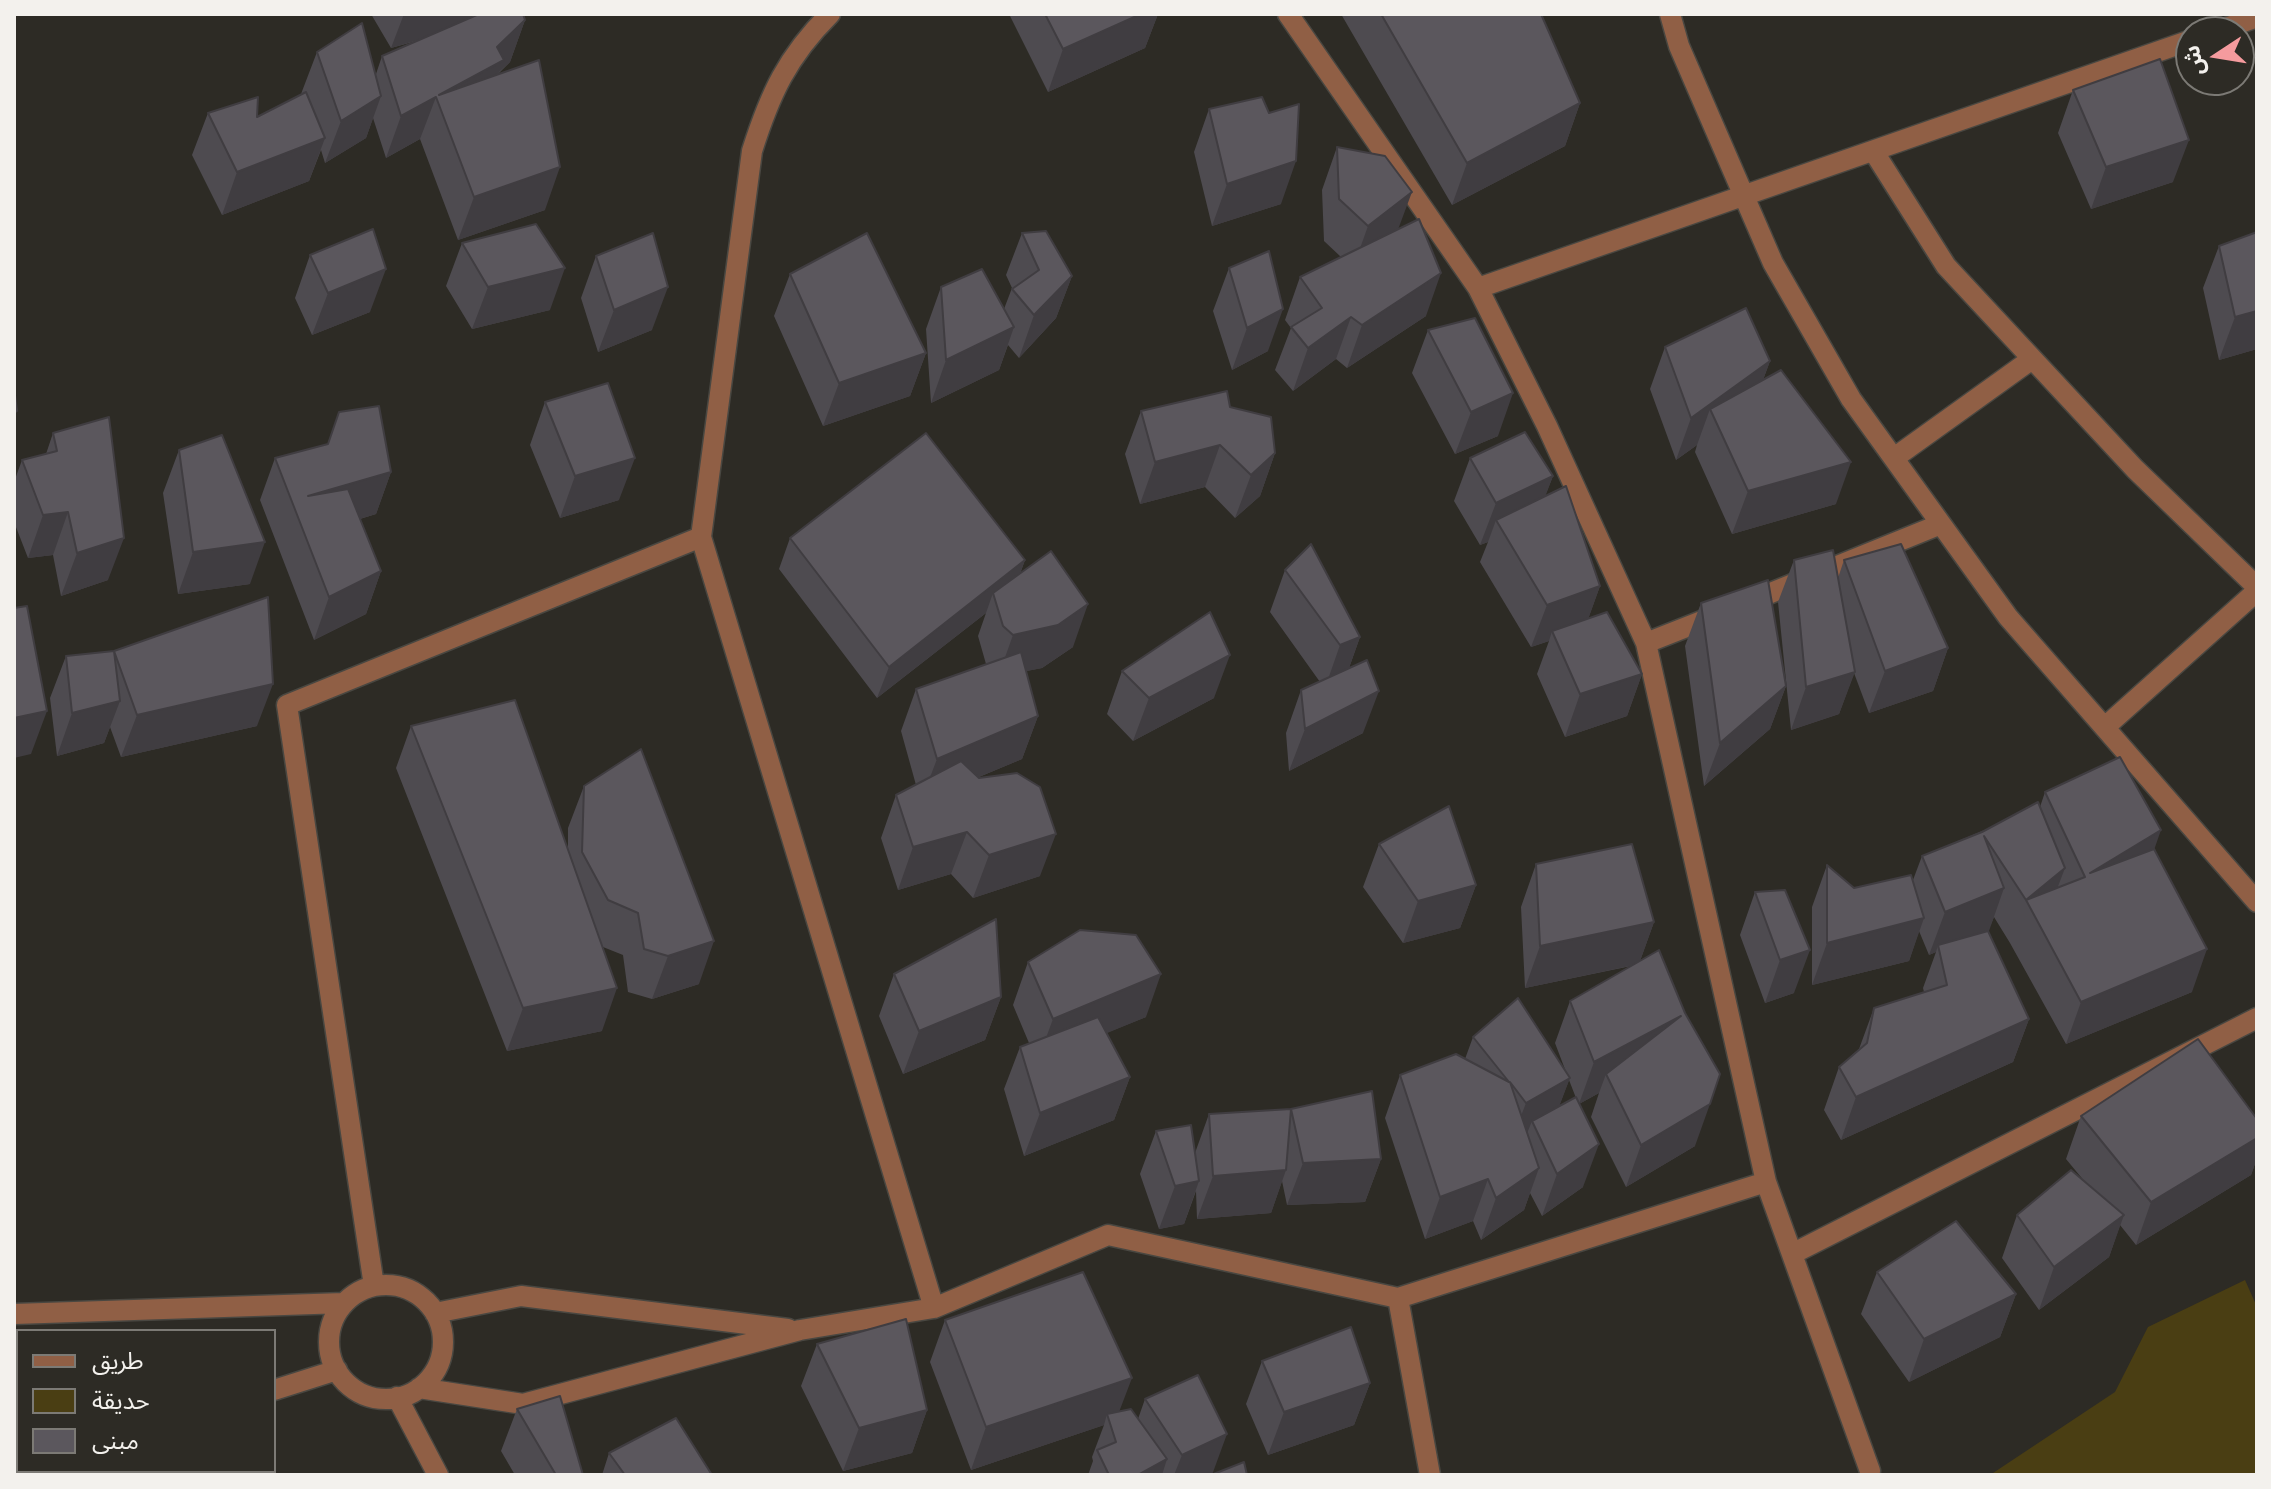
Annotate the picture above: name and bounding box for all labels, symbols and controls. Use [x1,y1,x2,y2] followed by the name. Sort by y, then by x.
[2175,16,2255,96] north arrow
[2178,43,2209,78] text: ش
[16,1329,276,1473] legend
[92,1347,144,1374] text: طريق
[92,1387,150,1414] text: حديقة
[92,1427,139,1454] text: مبنى

